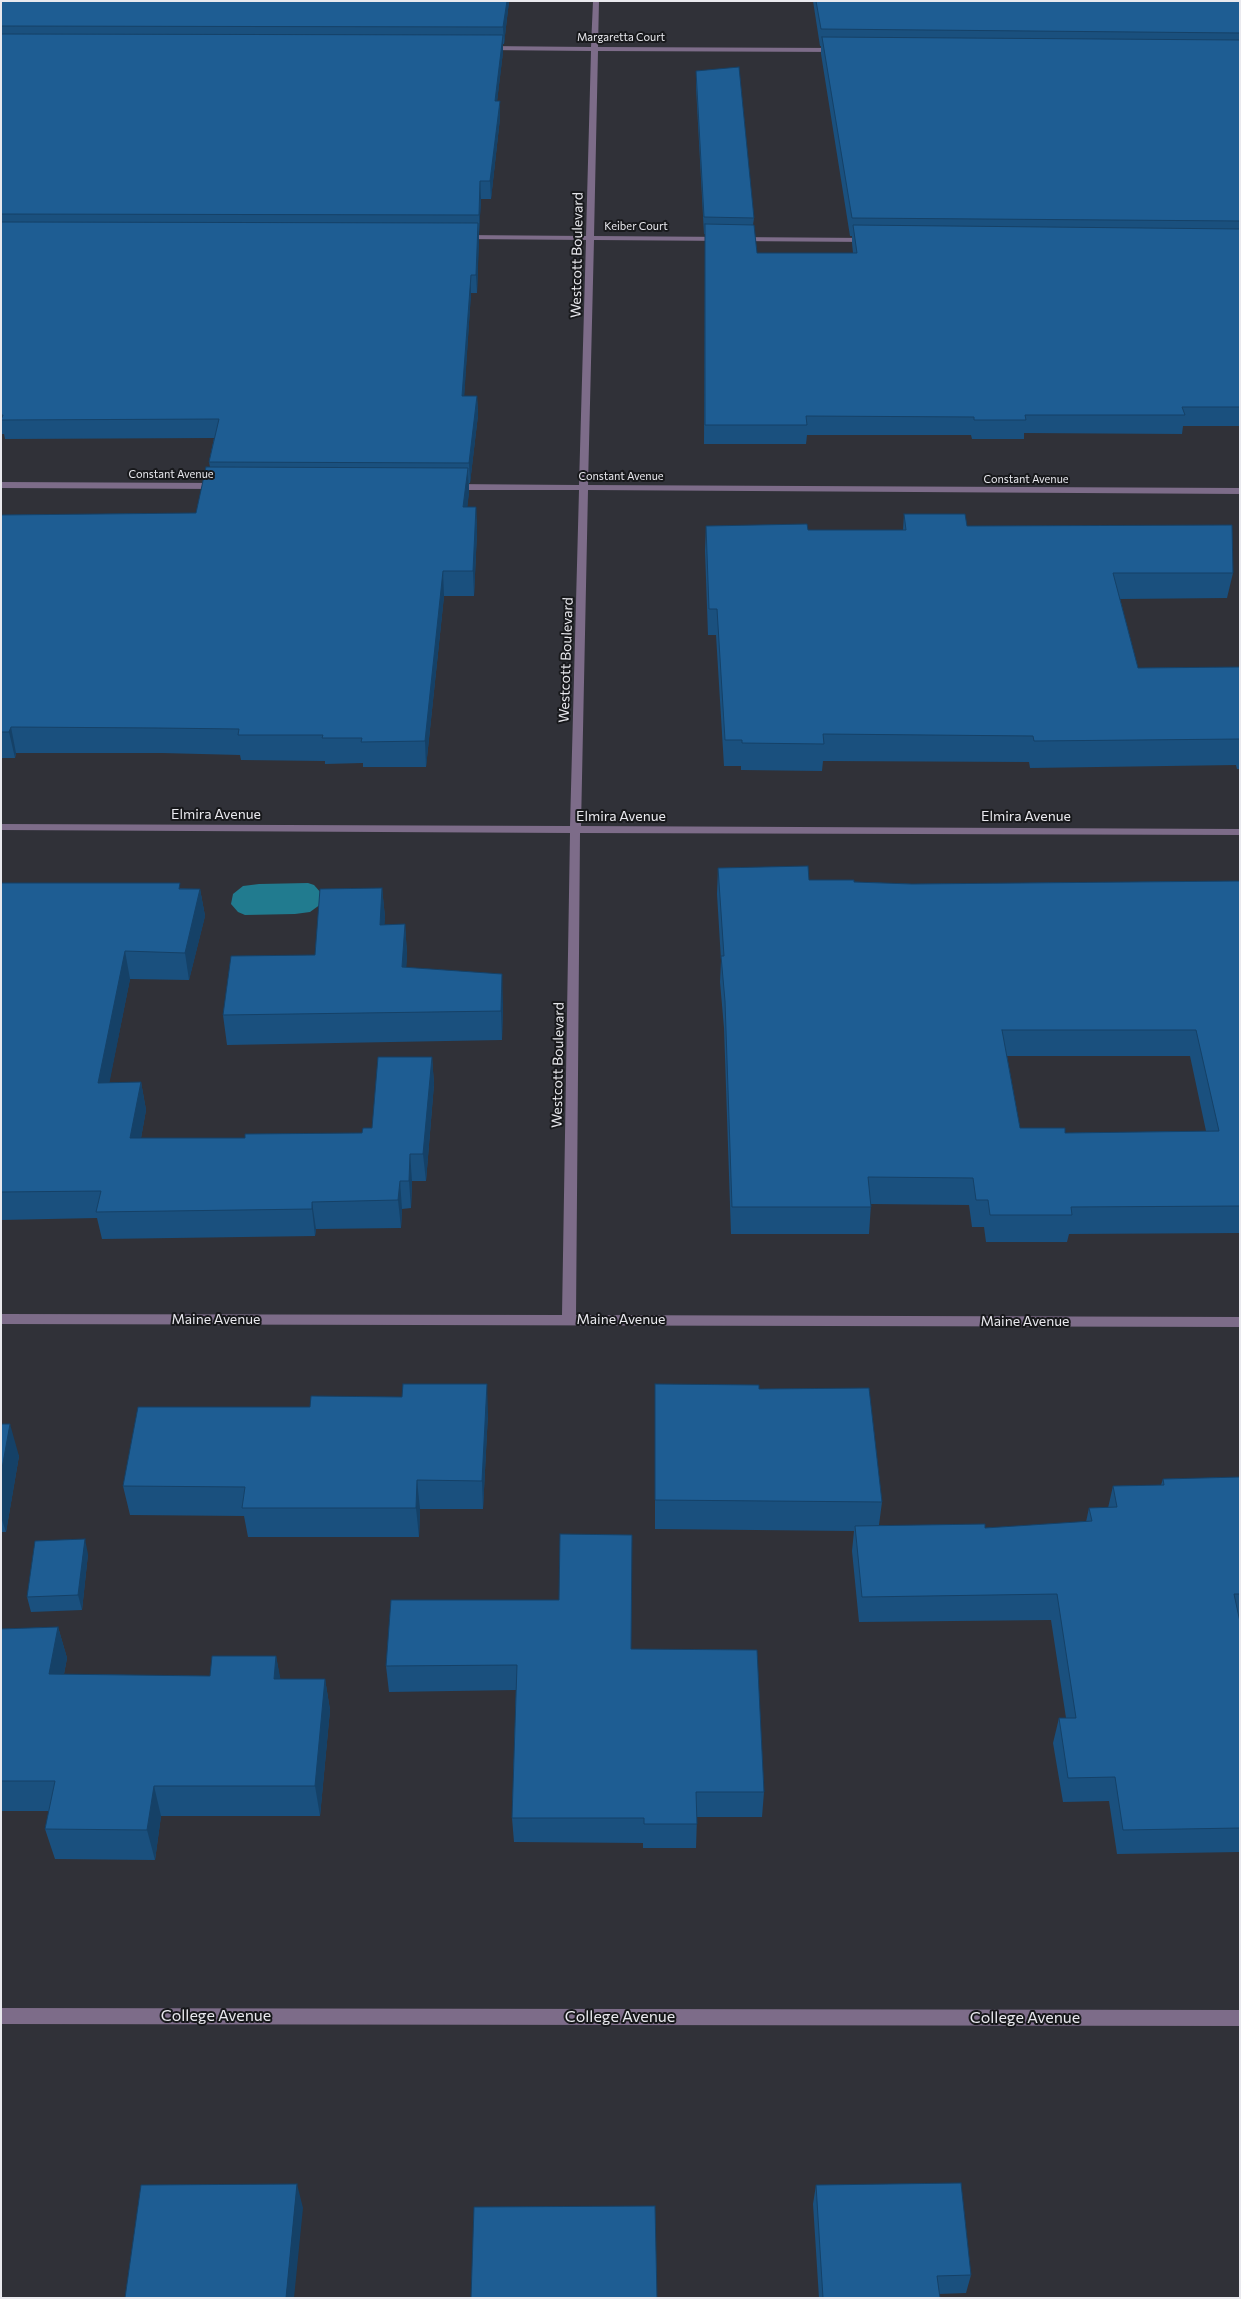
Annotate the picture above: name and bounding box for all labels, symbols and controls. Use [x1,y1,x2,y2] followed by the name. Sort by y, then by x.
[577,30,665,44] street label: Margaretta Court
[568,192,586,318] street label: Westcott Boulevard
[604,219,668,233] street label: Keiber Court
[128,467,214,481] street label: Constant Avenue
[578,469,664,483] street label: Constant Avenue
[983,472,1069,486] street label: Constant Avenue
[555,597,577,723] street label: Westcott Boulevard
[171,806,261,822] street label: Elmira Avenue
[576,808,666,824] street label: Elmira Avenue
[981,808,1071,824] street label: Elmira Avenue
[549,1002,567,1128] street label: Westcott Boulevard
[172,1311,260,1327] street label: Maine Avenue
[577,1311,665,1327] street label: Maine Avenue
[981,1313,1069,1329] street label: Maine Avenue
[161,2006,271,2026] street label: College Avenue
[565,2007,675,2027] street label: College Avenue
[970,2008,1080,2028] street label: College Avenue

